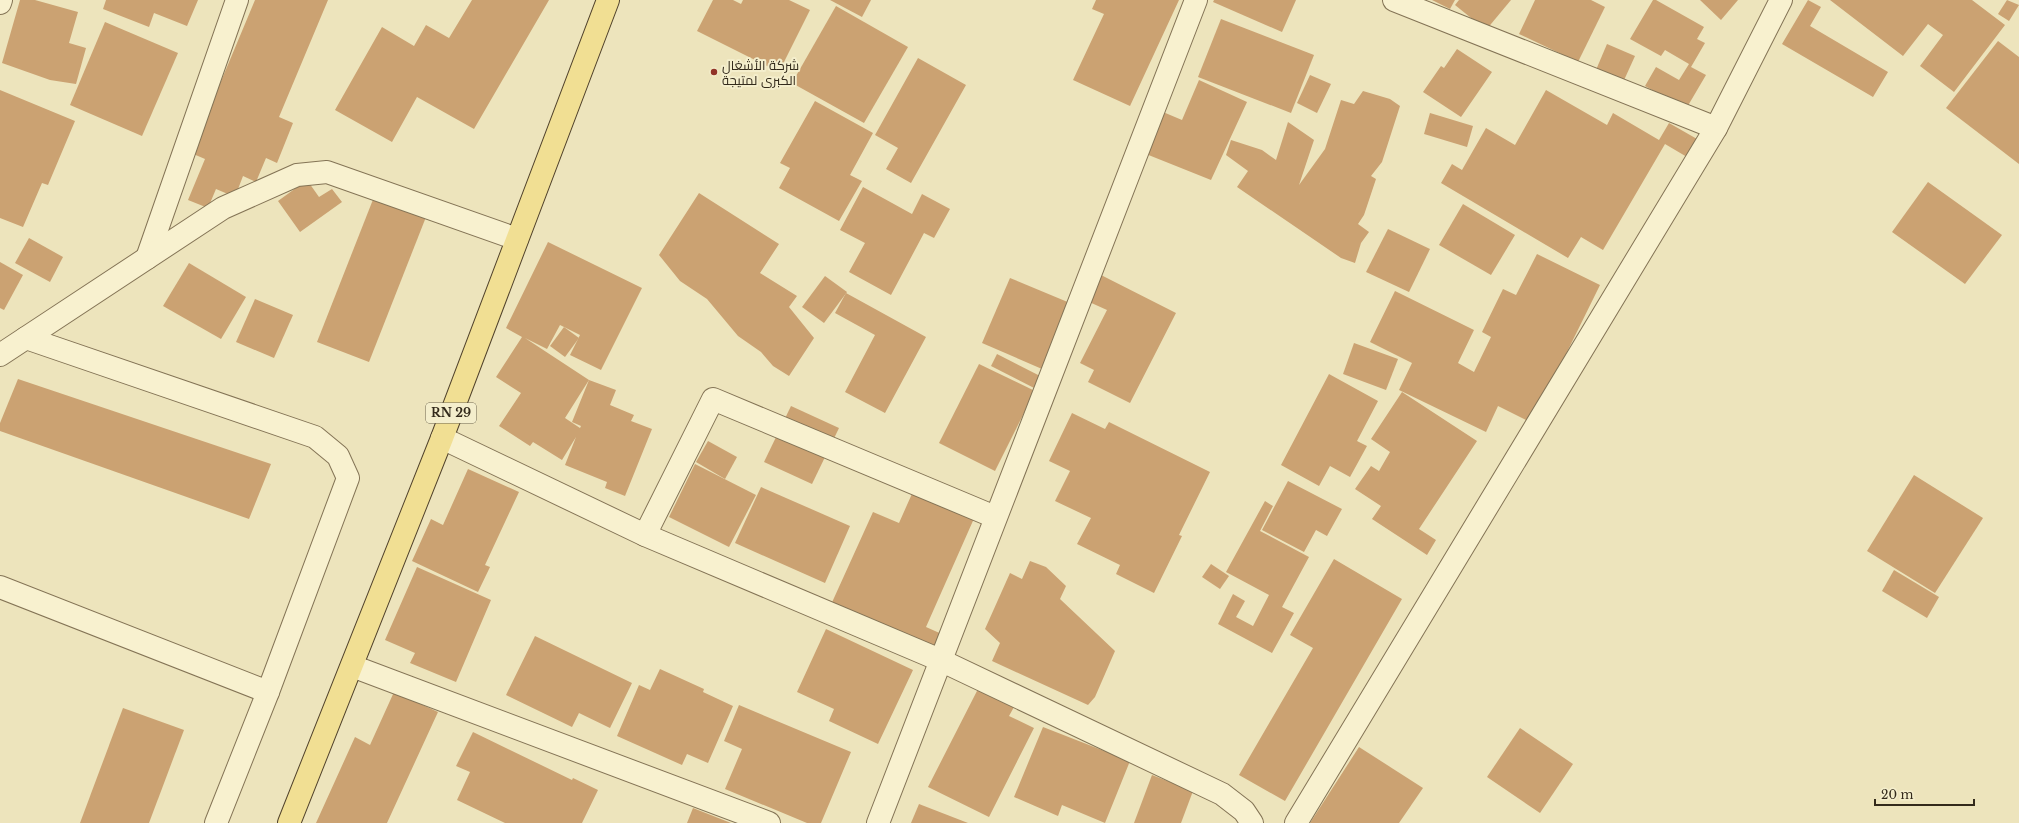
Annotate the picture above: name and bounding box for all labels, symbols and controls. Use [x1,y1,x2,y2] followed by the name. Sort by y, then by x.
[722,57,799,89] place label: شركة الأشغال الكبرى لمتيجة
[709,67,719,77] marker: شركة الأشغال الكبرى لمتيجة
[426,403,476,423] road number: RN 29
[1875,781,1974,807] scale bar
[1881,787,1913,802] text: 20 m

